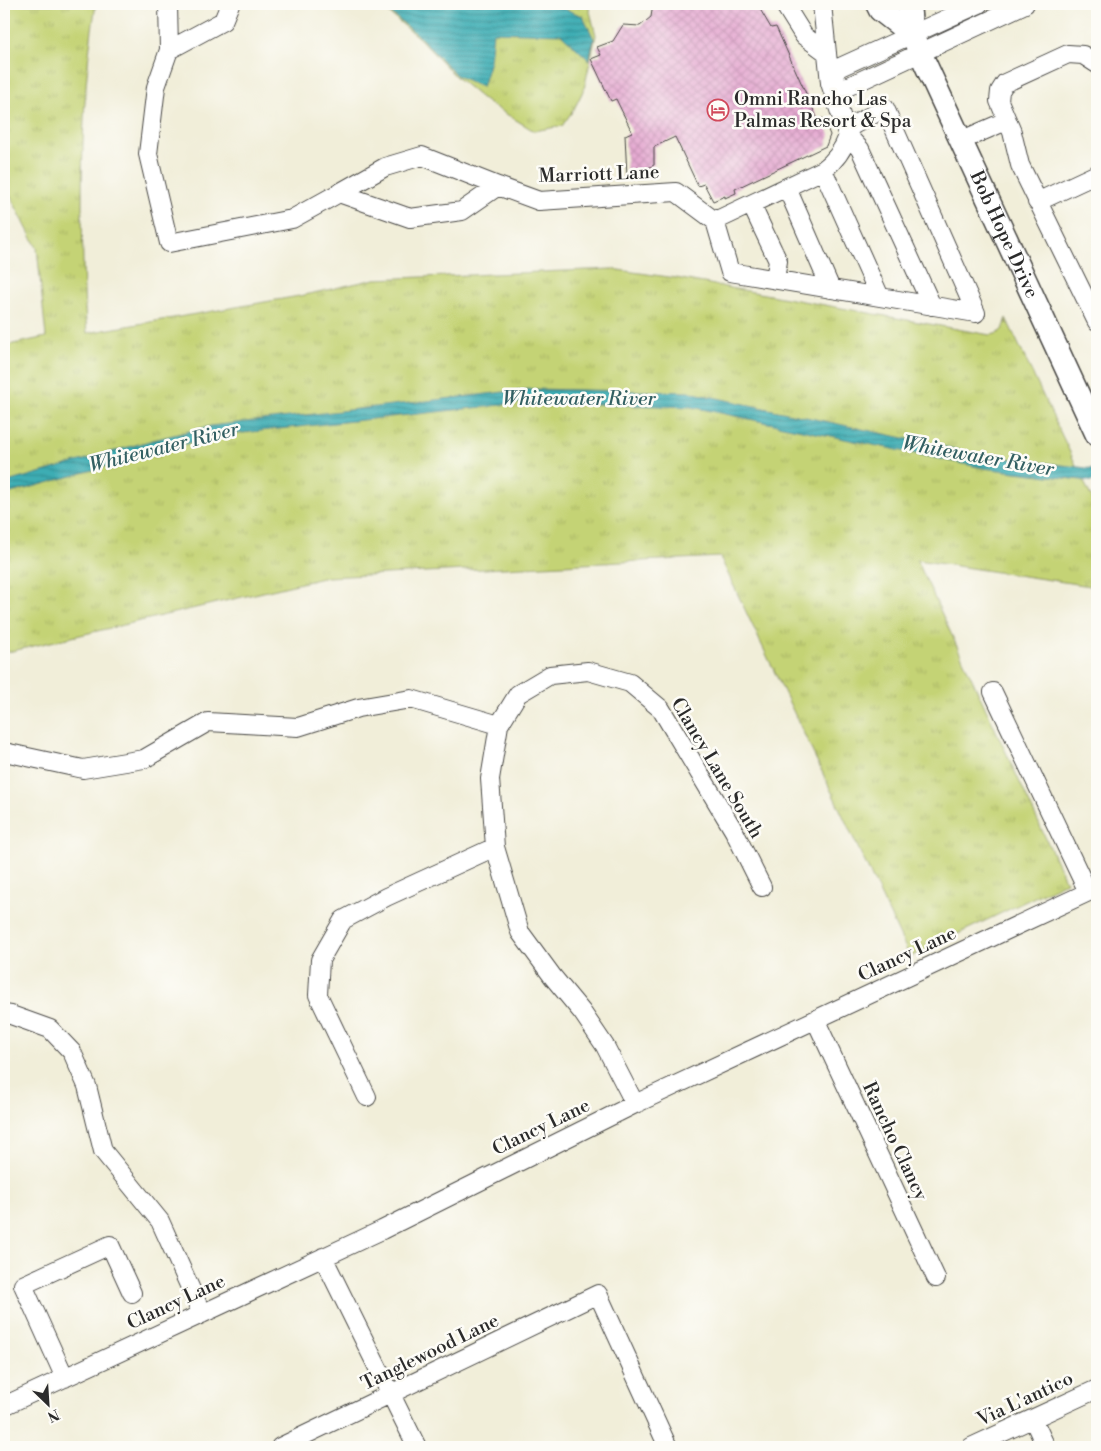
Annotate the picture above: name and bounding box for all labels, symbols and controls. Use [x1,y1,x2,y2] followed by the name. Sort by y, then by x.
[734,87,912,133] place label: Omni Rancho Las Palmas Resort & Spa
[706,98,730,122] hotel icon: Omni Rancho Las Palmas Resort & Spa
[538,160,660,188] street label: Marriott Lane
[964,166,1044,302] street label: Bob Hope Drive
[502,387,656,412] water label: Whitewater River
[87,417,242,479] water label: Whitewater River
[900,431,1056,483] water label: Whitewater River
[665,693,769,843] street label: Clancy Lane South
[854,921,960,987] street label: Clancy Lane
[857,1078,933,1205] street label: Rancho Clancy
[488,1093,594,1161] street label: Clancy Lane
[123,1269,229,1335] street label: Clancy Lane
[357,1308,503,1396] street label: Tanglewood Lane
[972,1366,1077,1432] street label: Via L'antico
[22,1378,72,1428] north arrow
[44,1404,62,1425] text: N

